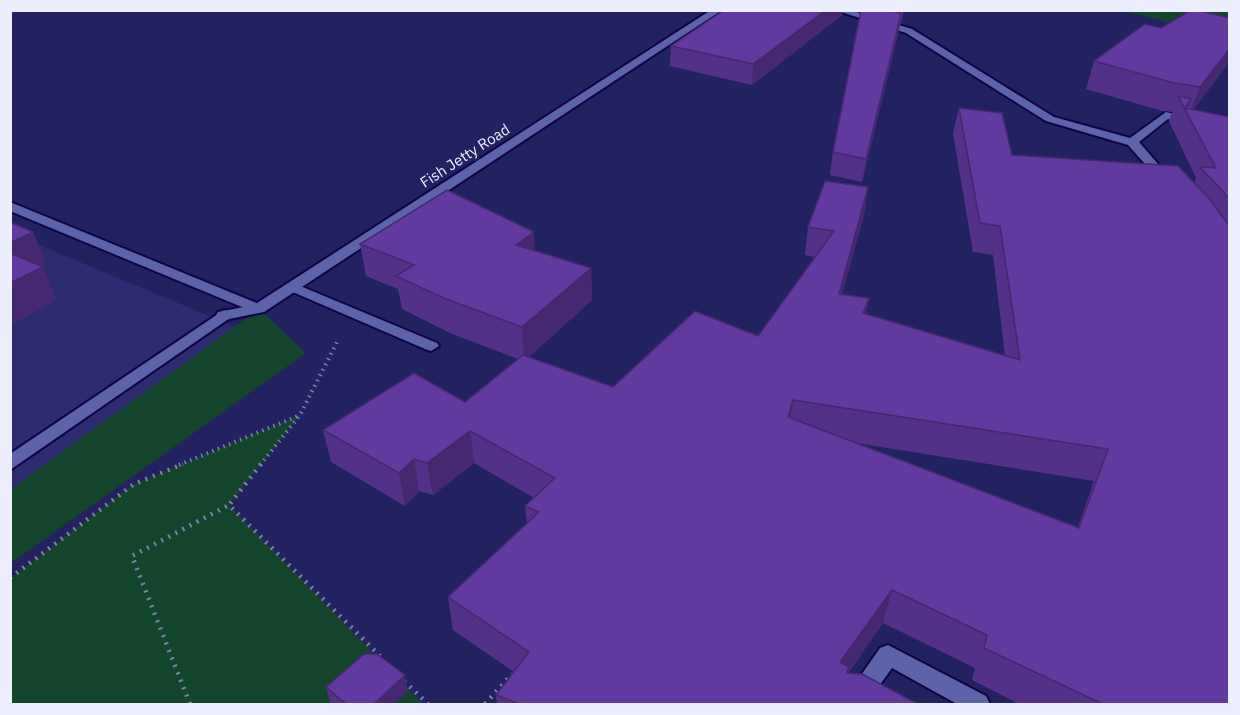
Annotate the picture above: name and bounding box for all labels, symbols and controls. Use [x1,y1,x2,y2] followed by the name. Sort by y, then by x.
[416,119,513,192] street label: Fish Jetty Road

